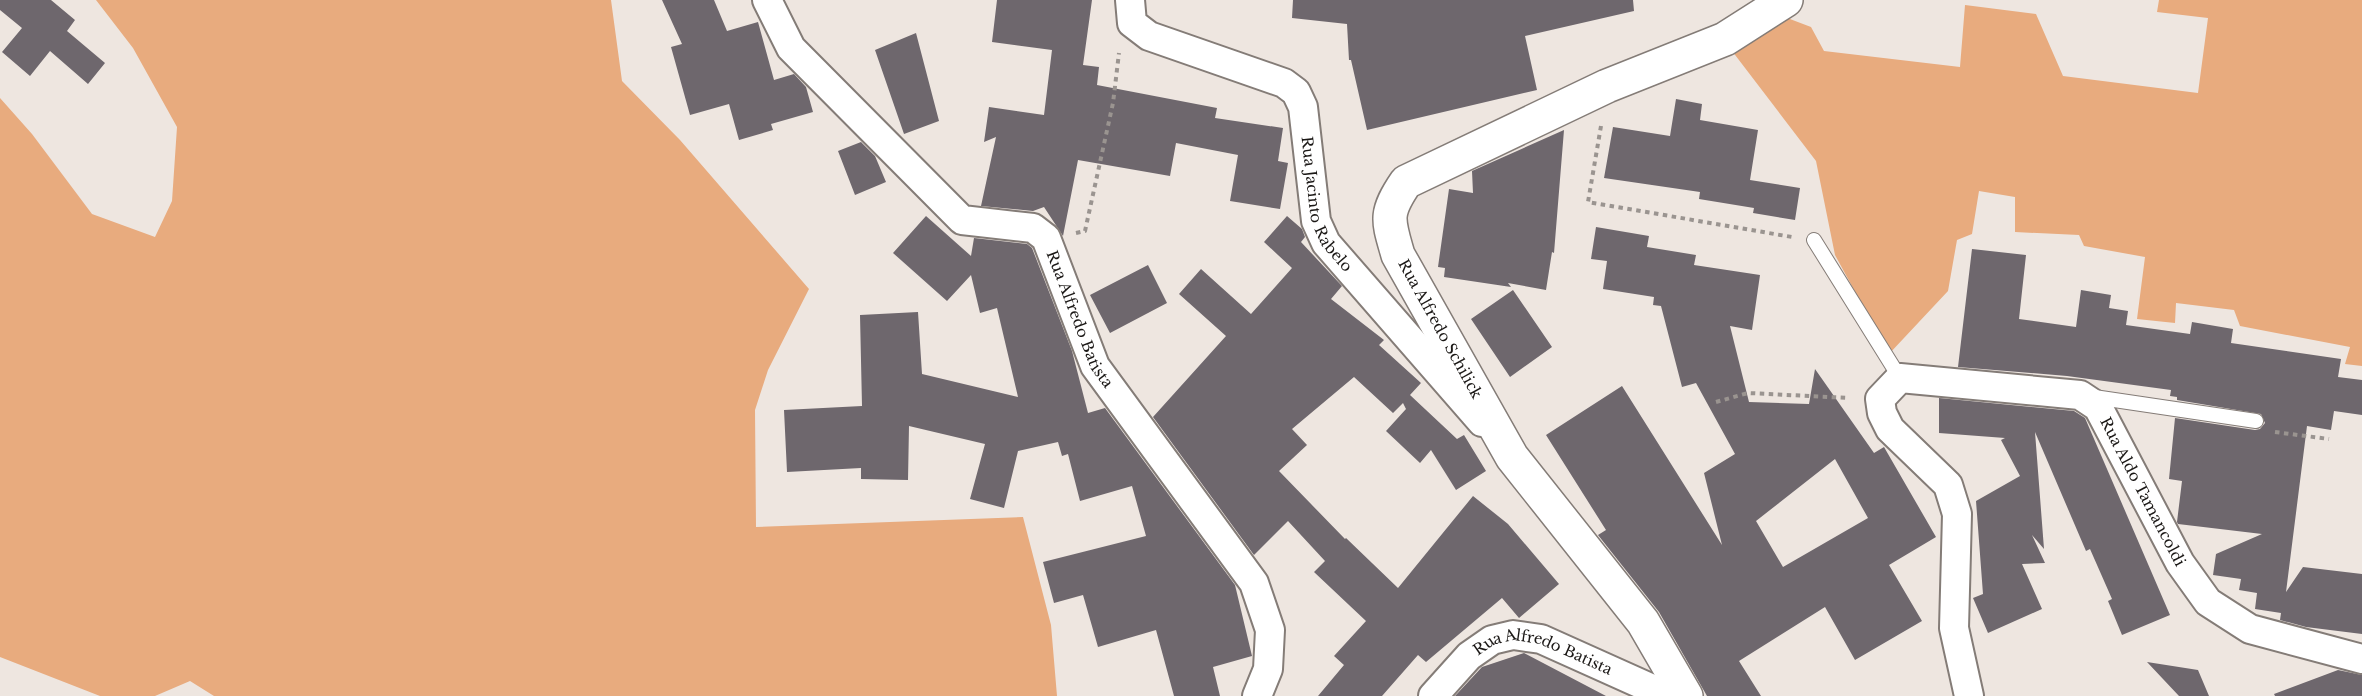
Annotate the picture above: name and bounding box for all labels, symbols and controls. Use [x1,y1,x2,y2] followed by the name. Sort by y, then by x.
[1297,135,1357,276] street label: Rua Jacinto Rabelo
[1043,248,1118,392] street label: Rua Alfredo Batista
[1394,256,1487,403] street label: Rua Alfredo Schilick
[2096,414,2190,569] street label: Rua Aldo Tamancoldi
[1469,624,1616,679] street label: Rua Alfredo Batista

